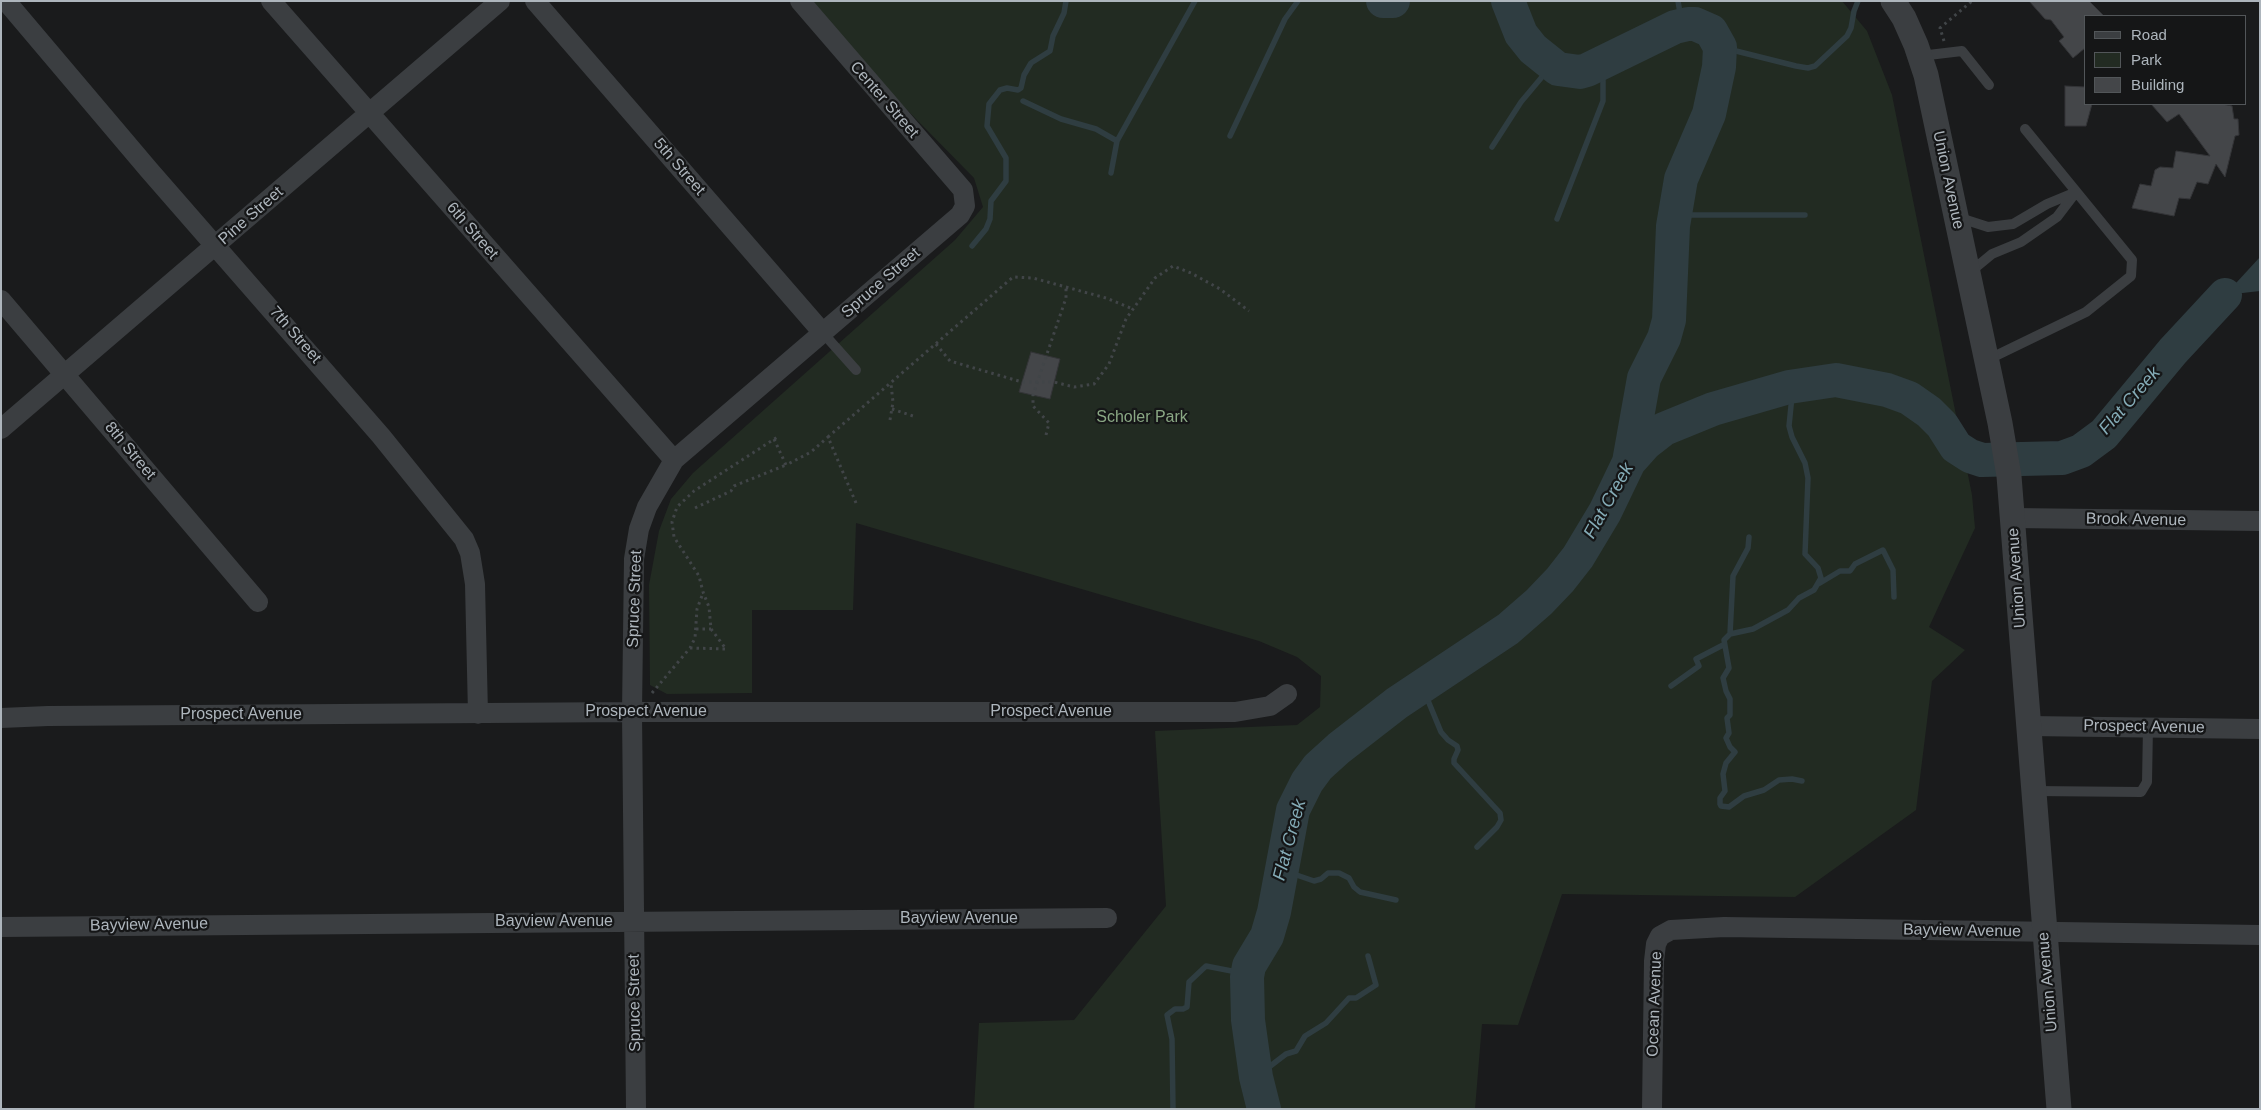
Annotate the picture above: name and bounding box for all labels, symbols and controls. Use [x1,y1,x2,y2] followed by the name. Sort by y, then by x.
[2084,15,2246,105] legend
[2131,26,2167,43] text: Road
[2131,51,2162,68] text: Park
[846,58,922,142] street label: Center Street
[2131,76,2184,93] text: Building
[1928,129,1968,231] street label: Union Avenue
[649,135,709,199] street label: 5th Street
[215,183,287,249] street label: Pine Street
[442,199,502,263] street label: 6th Street
[838,244,924,322] street label: Spruce Street
[265,303,325,367] street label: 7th Street
[2095,363,2165,439] water label: Flat Creek
[1096,408,1188,428] park label: Scholer Park
[100,418,160,484] street label: 8th Street
[1579,459,1639,543] water label: Flat Creek
[2086,510,2186,530] street label: Brook Avenue
[2004,527,2030,629] street label: Union Avenue
[624,550,646,648] street label: Spruce Street
[585,702,707,722] street label: Prospect Avenue
[990,702,1112,722] street label: Prospect Avenue
[180,705,302,725] street label: Prospect Avenue
[2083,716,2205,738] street label: Prospect Avenue
[1269,797,1311,883] water label: Flat Creek
[900,909,1018,929] street label: Bayview Avenue
[495,912,613,932] street label: Bayview Avenue
[90,914,208,936] street label: Bayview Avenue
[1903,920,2021,942] street label: Bayview Avenue
[2034,931,2062,1033] street label: Union Avenue
[1644,951,1666,1057] street label: Ocean Avenue
[625,954,645,1052] street label: Spruce Street

